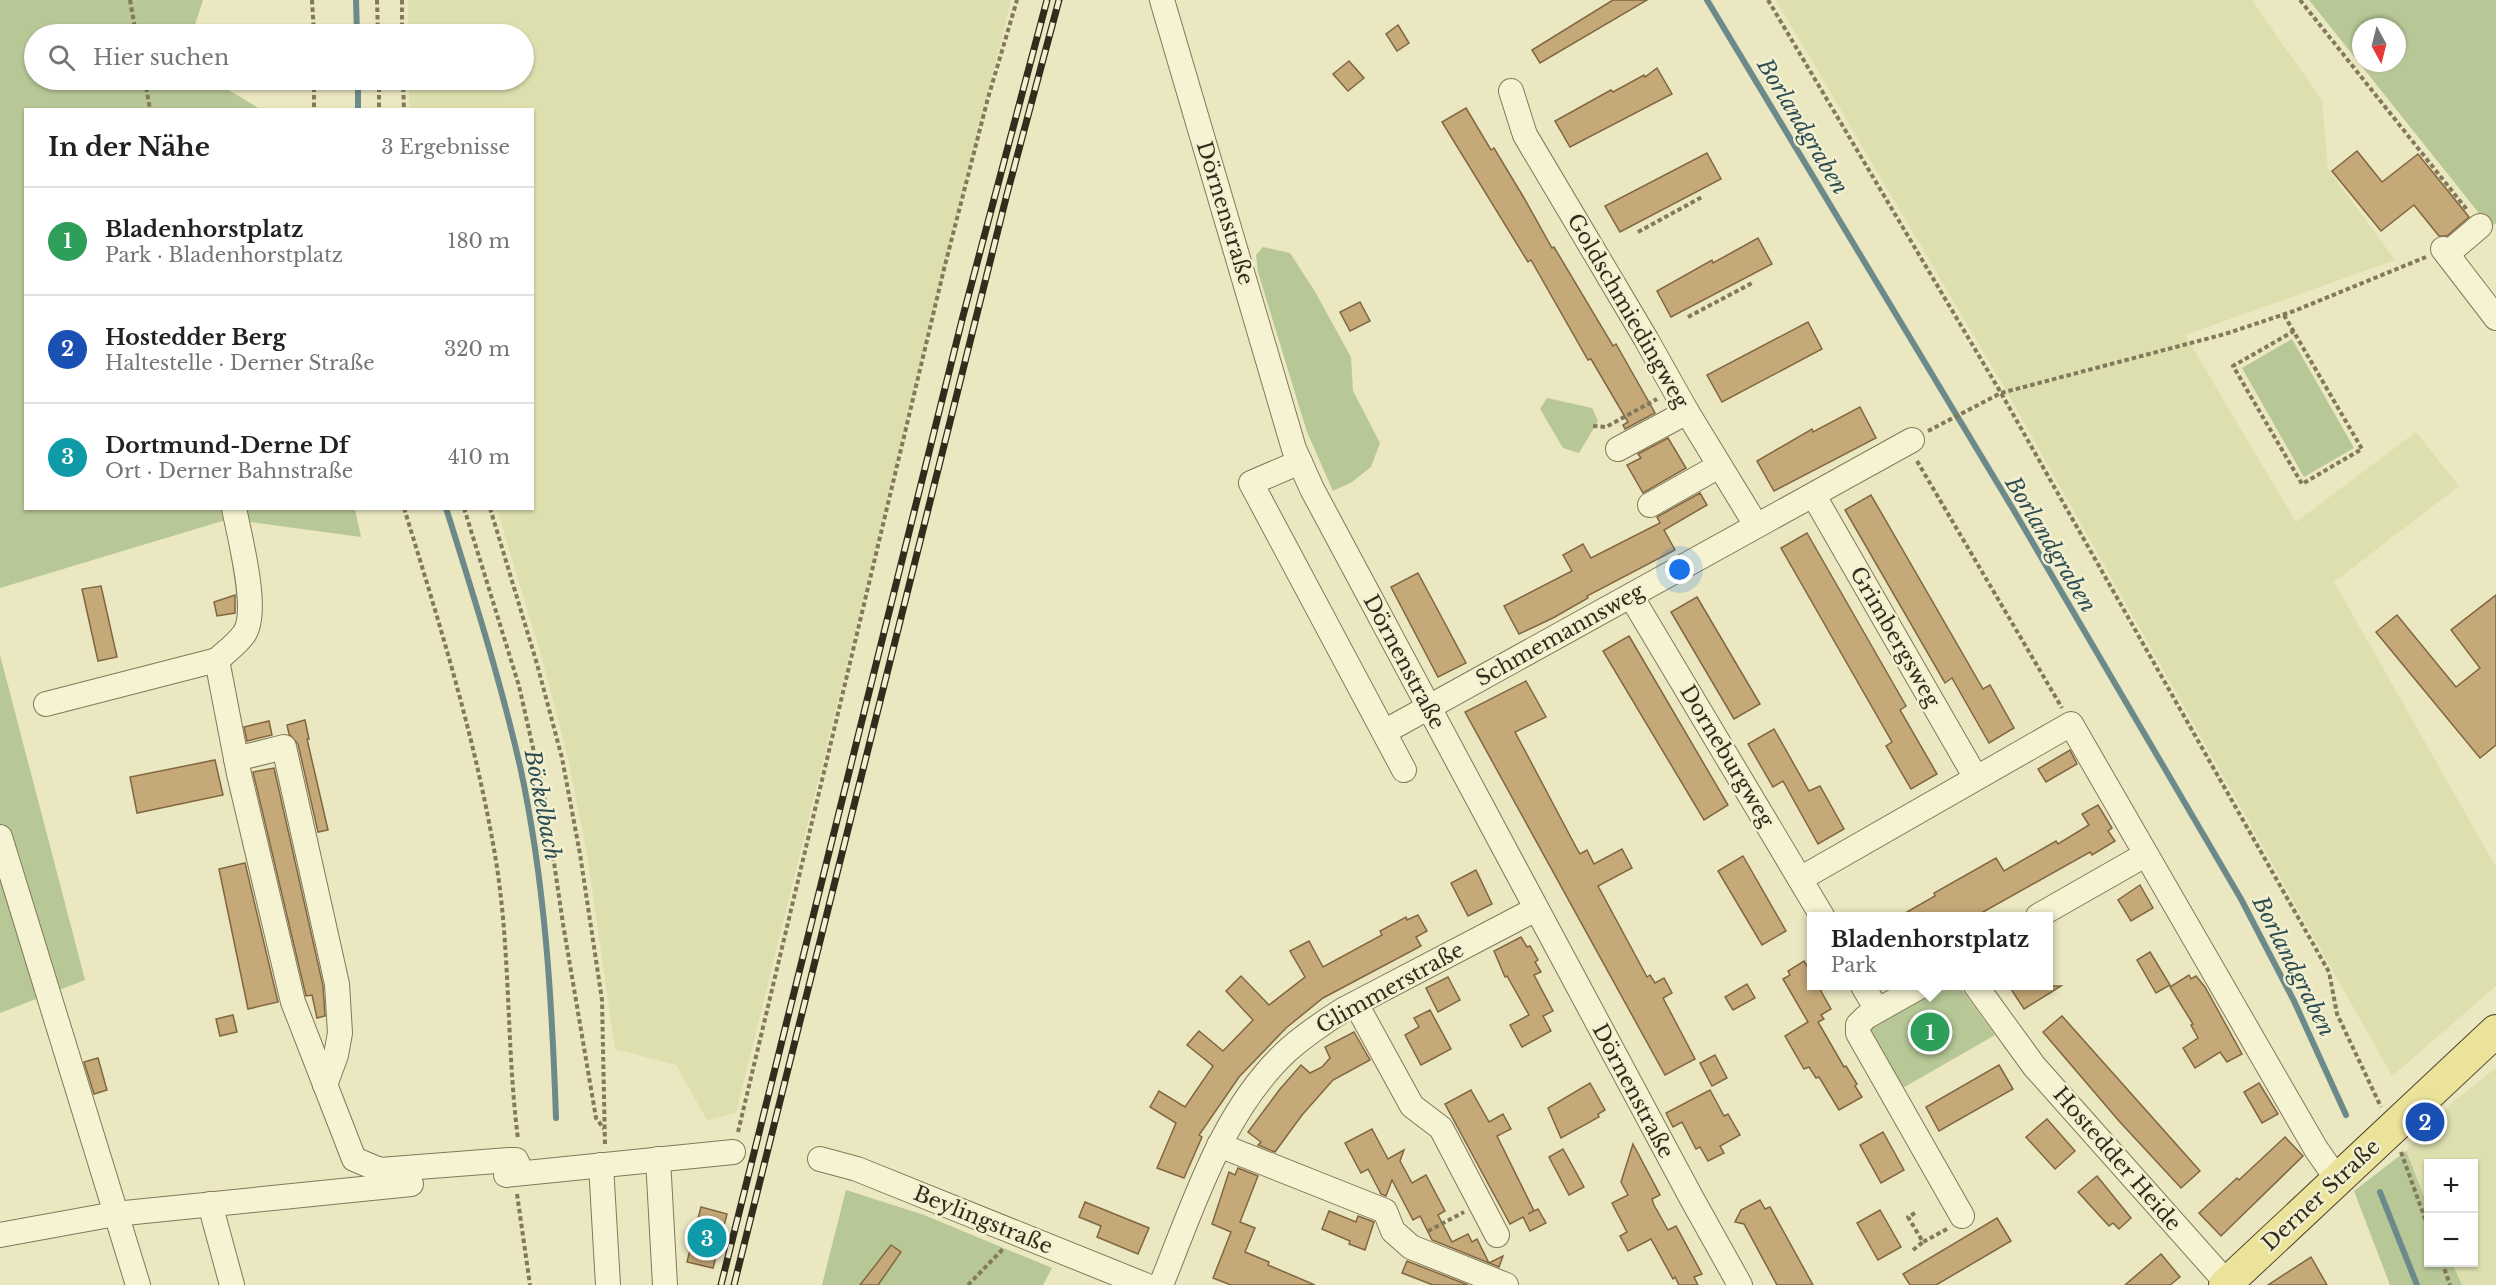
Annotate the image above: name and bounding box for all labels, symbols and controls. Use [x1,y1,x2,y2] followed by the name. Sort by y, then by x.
[2352,18,2406,72] north arrow
[24,24,534,90] search box
[45,41,78,74] icon: search
[93,44,229,71] text: Hier suchen
[1751,52,1854,199] water label: Borlandgraben
[48,131,210,163] text: In der Nähe
[381,135,510,159] text: 3 Ergebnisse
[1191,138,1259,288] street label: Dörnenstraße
[1562,209,1695,413] street label: Goldschmiedingweg
[105,216,304,243] text: Bladenhorstplatz
[63,229,72,253] text: 1
[447,229,510,253] text: 180 m
[105,243,343,267] text: Park · Bladenhorstplatz
[105,324,286,351] text: Hostedder Berg
[61,337,74,361] text: 2
[444,337,510,361] text: 320 m
[105,351,375,375] text: Haltestelle · Derner Straße
[105,432,349,459] text: Dortmund-Derne Df
[61,445,74,469] text: 3
[448,445,510,469] text: 410 m
[105,459,353,483] text: Ort · Derner Bahnstraße
[1999,470,2102,617] water label: Borlandgraben
[1665,555,1694,584] your location
[1844,562,1946,712] street label: Grimbergsweg
[1471,578,1649,692] street label: Schmemannsweg
[1358,590,1450,734] street label: Dörnenstraße
[1674,680,1780,832] street label: Dorneburgweg
[518,747,566,863] water label: Böckelbach
[2246,891,2341,1041] water label: Borlandgraben
[1807,912,2053,990] popup
[1831,926,2029,953] text: Bladenhorstplatz
[1312,937,1468,1039] street label: Glimmerstraße
[1831,953,1877,977] text: Park
[1910,1010,1950,1054] pin: 1
[1587,1019,1679,1163] street label: Dörnenstraße
[2047,1082,2187,1236] street label: Hostedder Heide
[2406,1100,2444,1144] pin: 2
[2257,1134,2385,1256] street label: Derner Straße
[2424,1159,2478,1267] map controls
[2424,1159,2478,1213] button: +
[910,1180,1056,1260] street label: Beylingstraße
[2424,1213,2478,1267] button: −
[688,1216,726,1260] pin: 3

